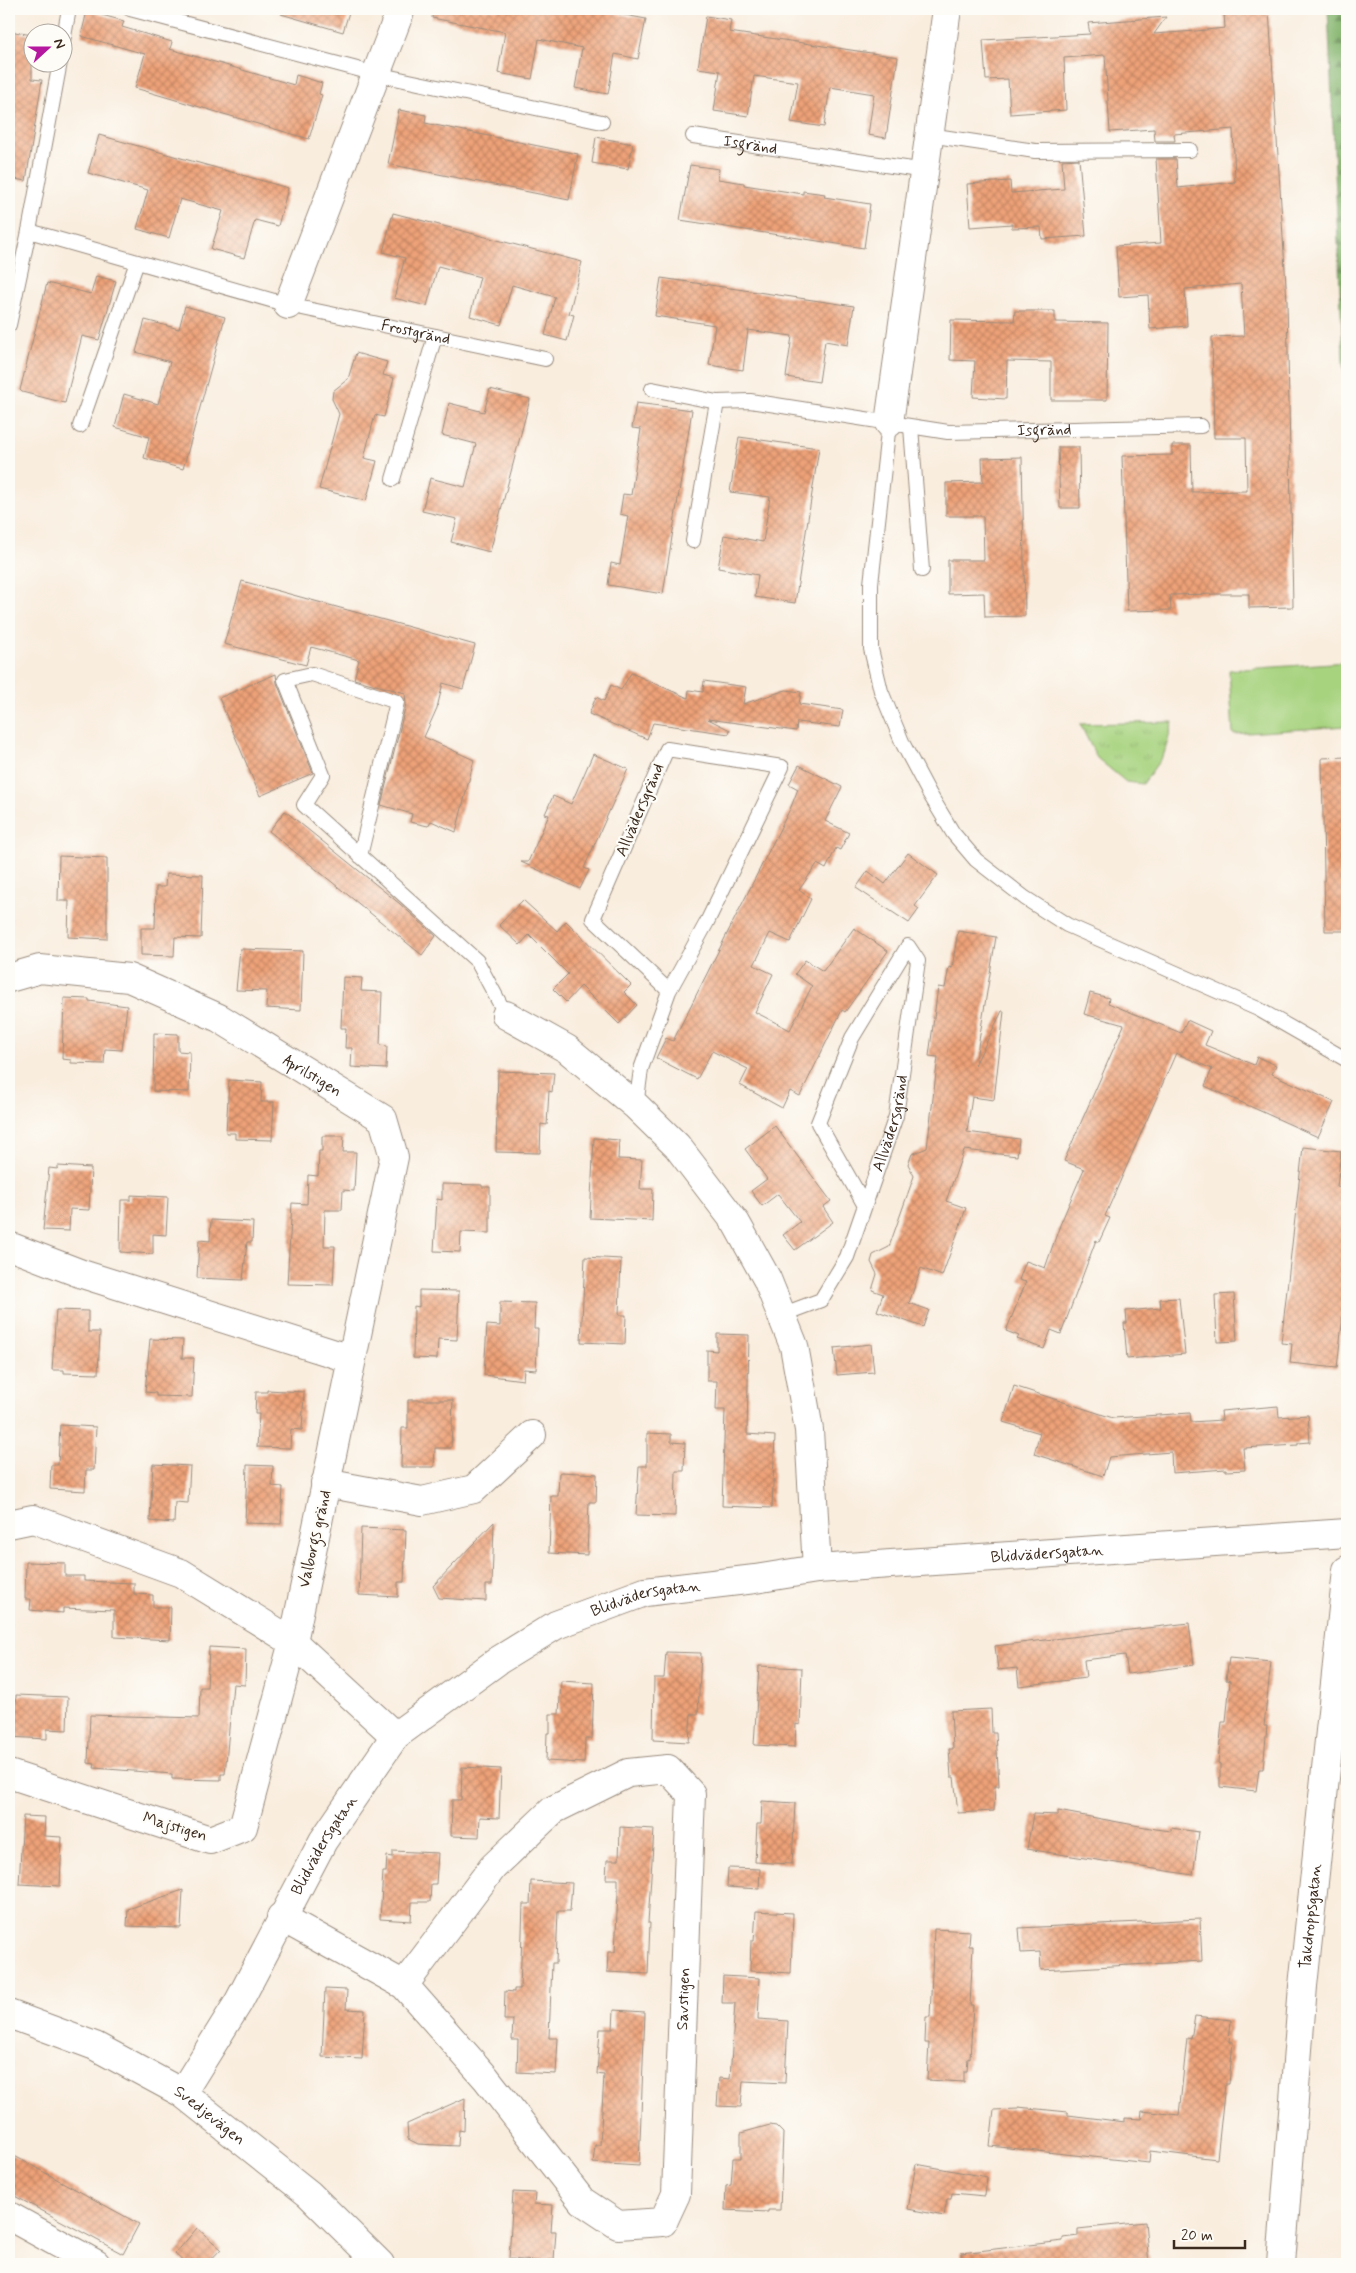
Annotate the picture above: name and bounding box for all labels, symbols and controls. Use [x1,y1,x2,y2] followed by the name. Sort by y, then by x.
[22,22,72,72] north arrow
[49,36,69,51] text: N
[722,130,779,159] street label: Isgränd
[379,314,452,349] street label: Frostgränd
[1017,419,1072,442] street label: Isgränd
[611,760,669,860] street label: Allvädersgränd
[279,1050,346,1102] street label: Aprilstigen
[867,1073,912,1174] street label: Allvädersgränd
[294,1488,337,1590] street label: Valborgs gränd
[990,1539,1104,1568] street label: Blidvädersgatan
[588,1575,702,1622] street label: Blidvädersgatan
[286,1791,362,1898] street label: Blidvädersgatan
[140,1807,210,1847] street label: Majstigen
[1294,1862,1326,1970] street label: Takdroppsgatan
[672,1967,695,2031] street label: Savstigen
[171,2080,250,2150] street label: Svedjevägen
[1174,2218,1245,2250] scale bar
[1181,2226,1213,2246] text: 20 m

